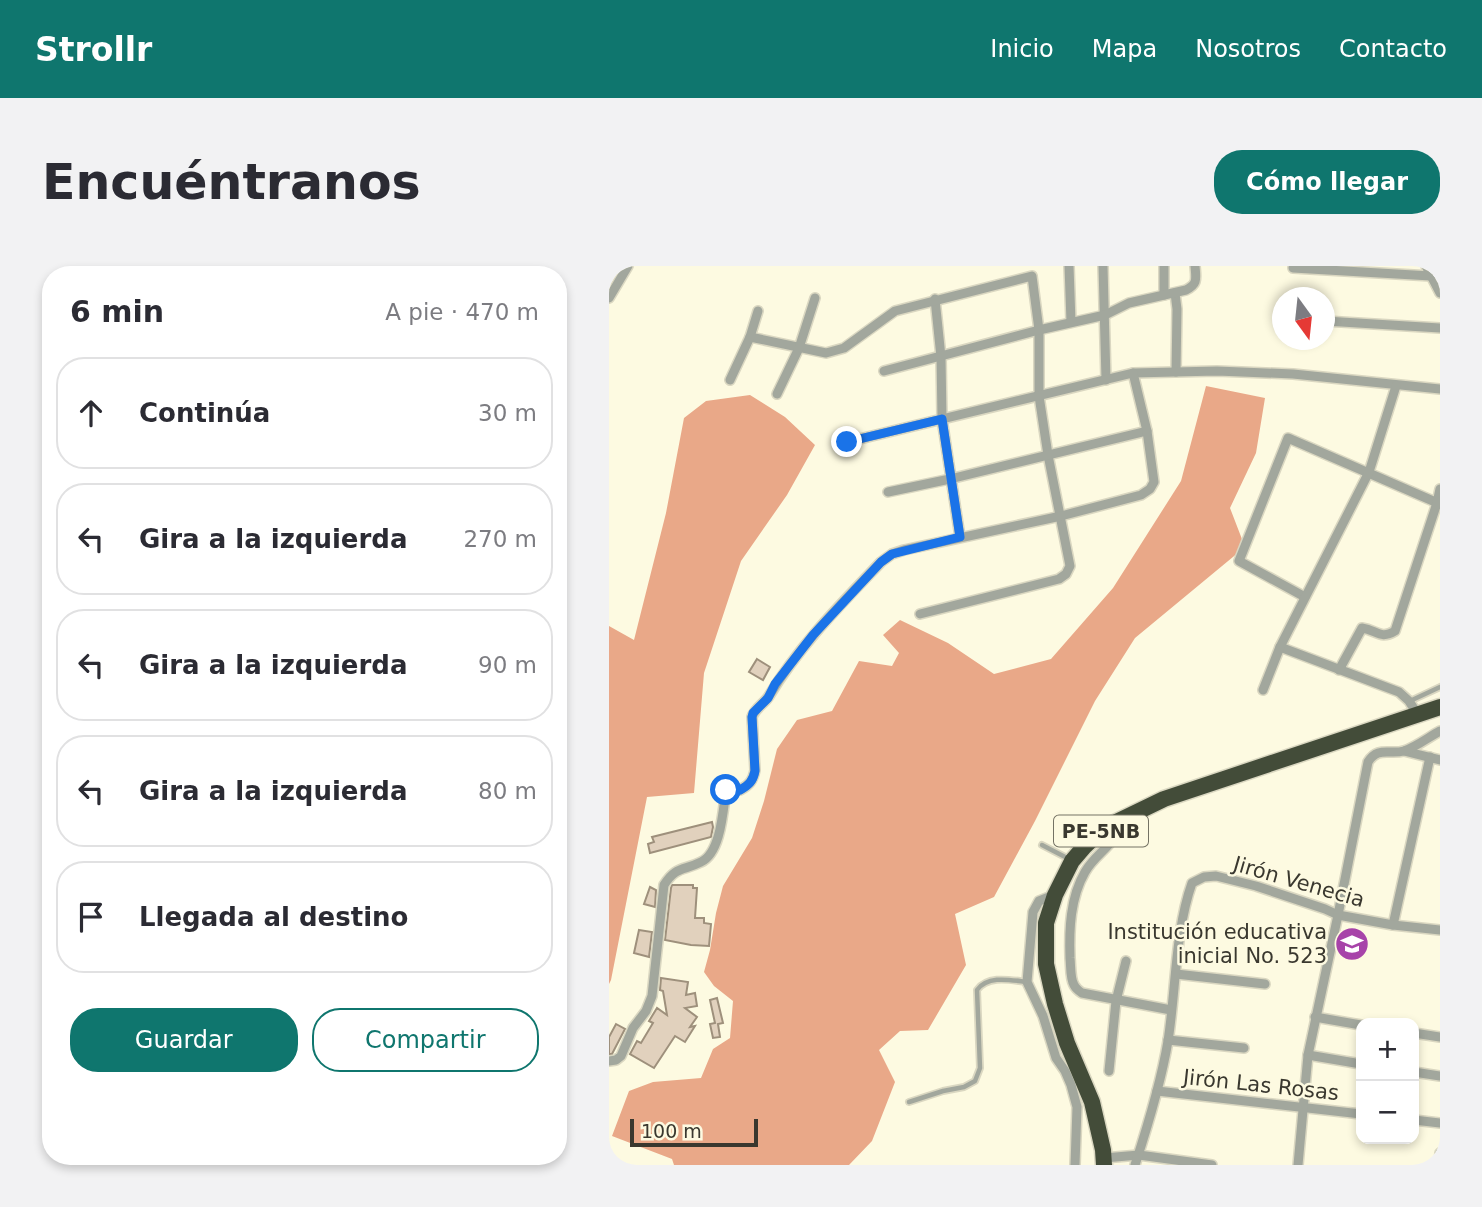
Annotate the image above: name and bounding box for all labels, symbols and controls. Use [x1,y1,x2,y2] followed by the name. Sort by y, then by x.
[35,30,152,69] text: Strollr
[990,35,1054,63] text: Inicio
[1092,35,1157,63] text: Mapa
[1195,35,1301,63] text: Nosotros
[1339,35,1447,63] text: Contacto
[1214,150,1440,214] button: Cómo llegar
[42,154,421,211] text: Encuéntranos
[1272,287,1335,350] north arrow
[70,294,164,329] text: 6 min
[385,299,539,325] text: A pie · 470 m
[72,394,110,432] icon: ahead
[139,398,270,428] text: Continúa
[478,400,537,426] text: 30 m
[831,426,862,457] route end
[72,520,110,558] icon: left
[139,524,407,554] text: Gira a la izquierda
[463,526,537,552] text: 270 m
[72,646,110,684] icon: left
[139,650,407,680] text: Gira a la izquierda
[478,652,537,678] text: 90 m
[72,772,110,810] icon: left
[710,774,741,805] route start
[139,776,407,806] text: Gira a la izquierda
[478,778,537,804] text: 80 m
[1054,816,1148,846] road number: PE-5NB
[1229,851,1367,912] street label: Jirón Venecia
[72,898,110,936] icon: arrive
[139,902,408,932] text: Llegada al destino
[1107,920,1327,968] place label: Institución educativa inicial No. 523
[1333,925,1371,963] school or university icon: Institución educativa inicial No. 523
[70,1008,298,1072] button: Guardar
[312,1008,539,1072] button: Compartir
[1356,1018,1419,1144] map controls
[1356,1018,1419,1081] button: +
[1180,1065,1340,1105] street label: Jirón Las Rosas
[1356,1081,1419,1144] button: −
[630,1116,758,1148] scale bar
[641,1120,702,1142] text: 100 m

